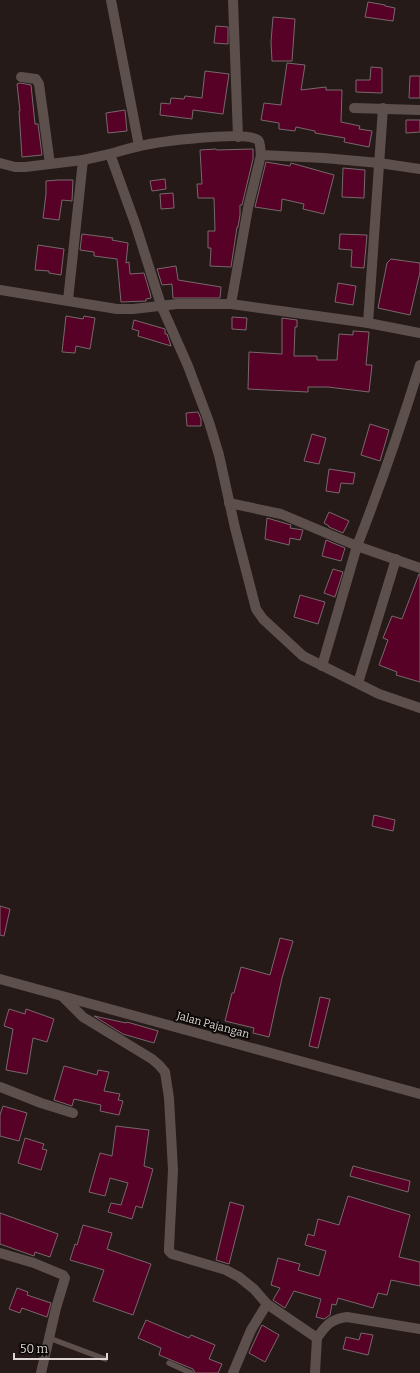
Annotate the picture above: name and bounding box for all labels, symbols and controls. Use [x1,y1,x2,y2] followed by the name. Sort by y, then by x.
[174,1009,251,1041] street label: Jalan Pajangan
[14,1335,107,1361] scale bar
[20,1342,49,1356] text: 50 m

